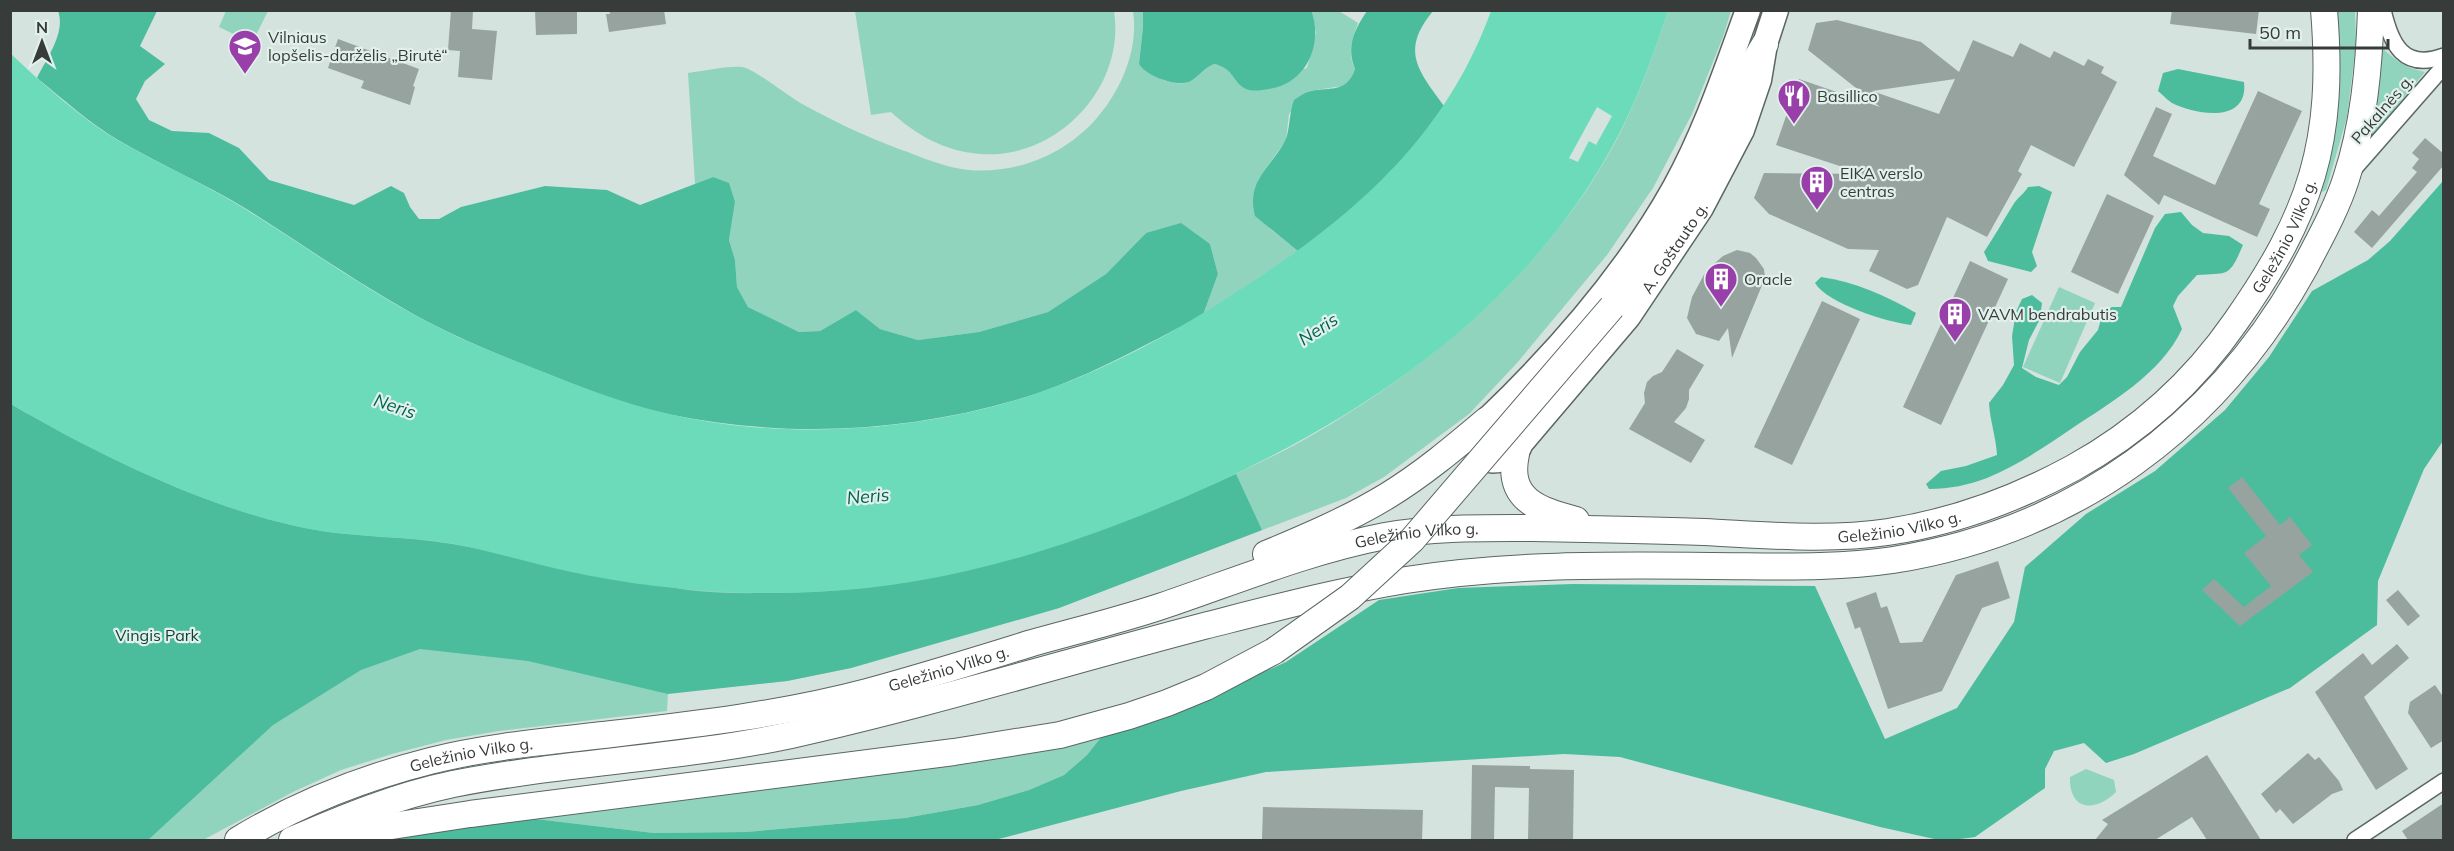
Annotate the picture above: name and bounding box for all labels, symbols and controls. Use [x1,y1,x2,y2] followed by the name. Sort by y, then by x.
[12,12,72,72] north arrow
[2250,12,2388,50] scale bar
[36,17,48,37] text: N
[2259,21,2301,44] text: 50 m
[268,27,448,65] place label: Vilniaus lopšelis-darželis „Birutė“
[227,28,263,75] school or university icon: Vilniaus lopšelis-darželis „Birutė“
[2347,70,2417,148] street label: Pakalnės g.
[1776,78,1812,125] restaurant icon: Basillico
[1817,86,1878,106] place label: Basillico
[1840,163,1923,201] place label: EIKA verslo centras
[1799,164,1835,211] building icon: EIKA verslo centras
[2247,177,2320,297] street label: Geležinio Vilko g.
[1637,199,1712,297] street label: A. Goštauto g.
[1703,261,1739,308] building icon: Oracle
[1744,269,1792,289] place label: Oracle
[1937,296,1973,343] building icon: VAVM bendrabutis
[1978,304,2117,324] place label: VAVM bendrabutis
[1294,308,1342,350] water label: Neris
[371,388,419,424] water label: Neris
[846,483,890,509] water label: Neris
[1837,506,1963,546] street label: Geležinio Vilko g.
[1352,518,1479,552] street label: Geležinio Vilko g.
[115,625,200,645] park label: Vingis Park
[886,641,1011,696] street label: Geležinio Vilko g.
[407,733,534,776] street label: Geležinio Vilko g.

